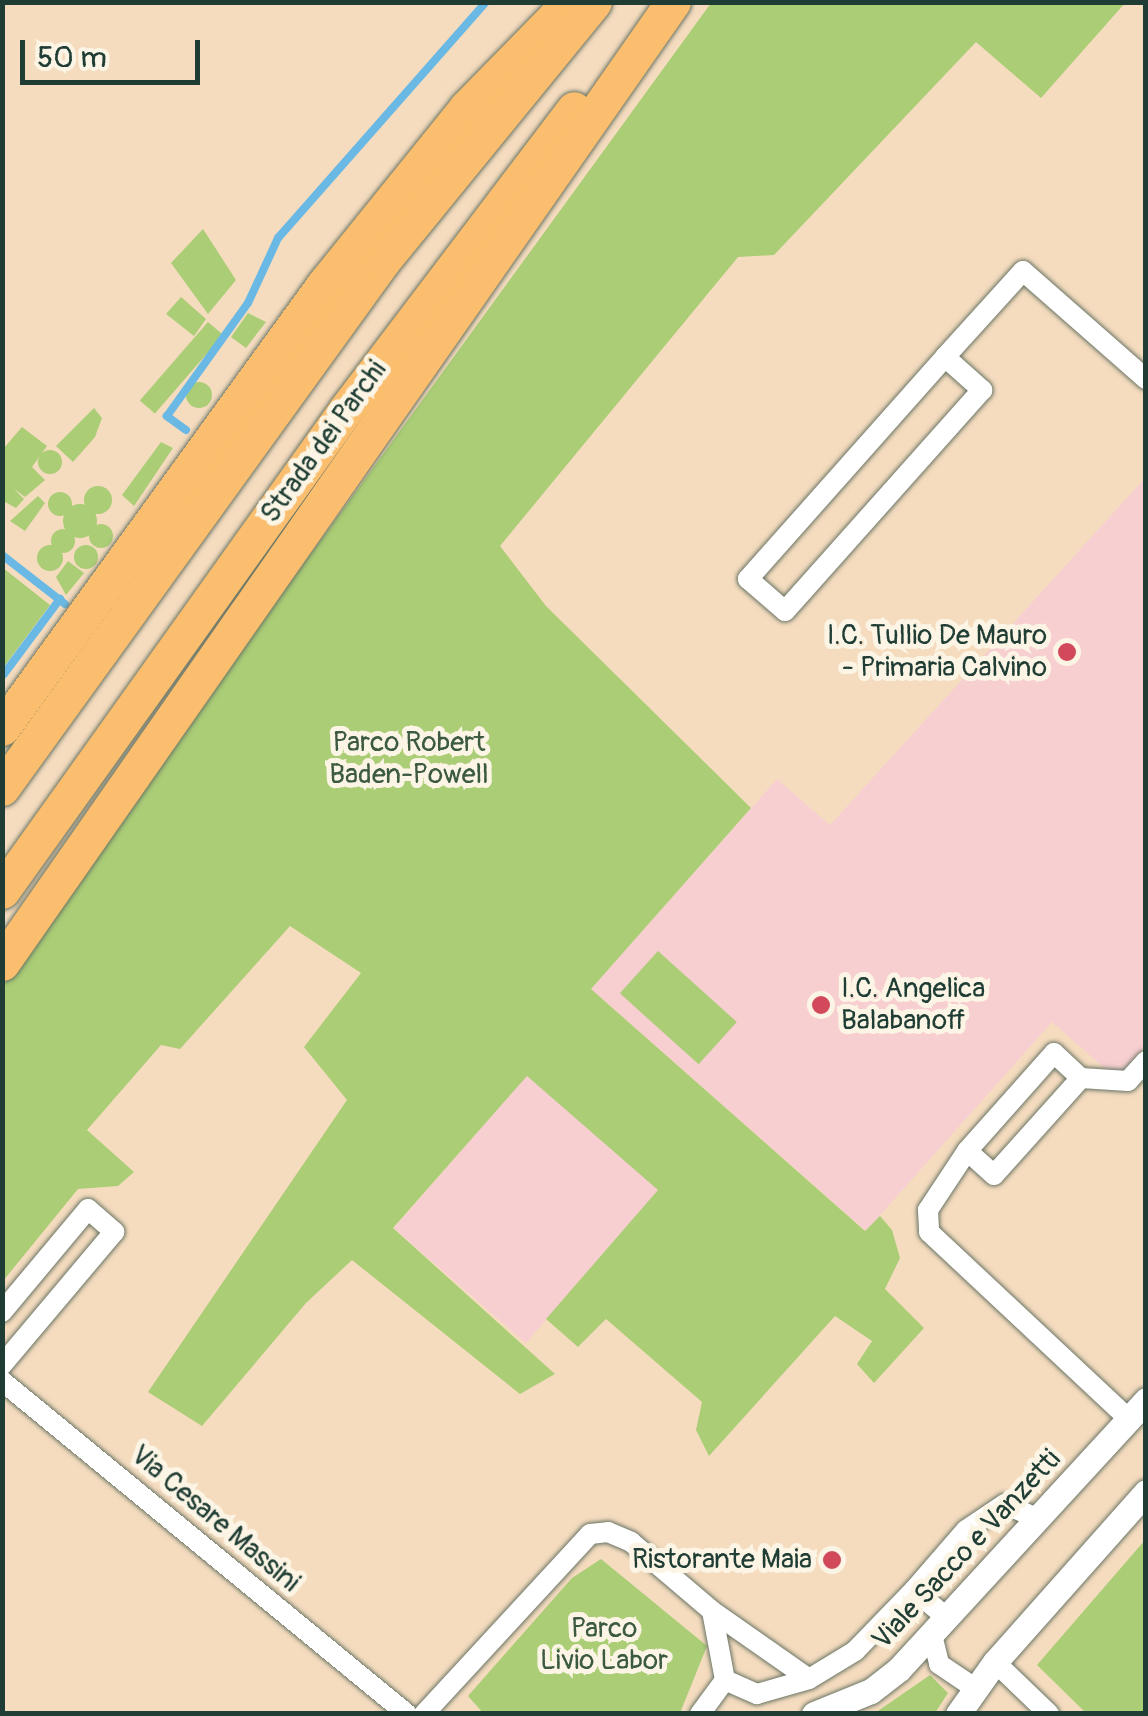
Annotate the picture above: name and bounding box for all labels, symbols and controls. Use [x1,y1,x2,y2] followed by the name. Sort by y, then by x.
[25,20,205,82] scale bar
[37,39,107,76] text: 50 m
[254,354,394,530] street label: Strada dei Parchi
[827,619,1047,685] place label: I.C. Tullio De Mauro - Primaria Calvino
[1056,641,1078,663] marker: I.C. Tullio De Mauro - Primaria Calvino
[329,726,489,792] park label: Parco Robert Baden-Powell
[841,972,985,1038] place label: I.C. Angelica Balabanoff
[810,994,832,1016] marker: I.C. Angelica Balabanoff
[124,1438,306,1600] street label: Via Cesare Massini
[866,1443,1068,1657] street label: Viale Sacco e Vanzetti
[632,1543,812,1577] place label: Ristorante Maia
[821,1549,843,1571] marker: Ristorante Maia
[540,1612,668,1678] park label: Parco Livio Labor

